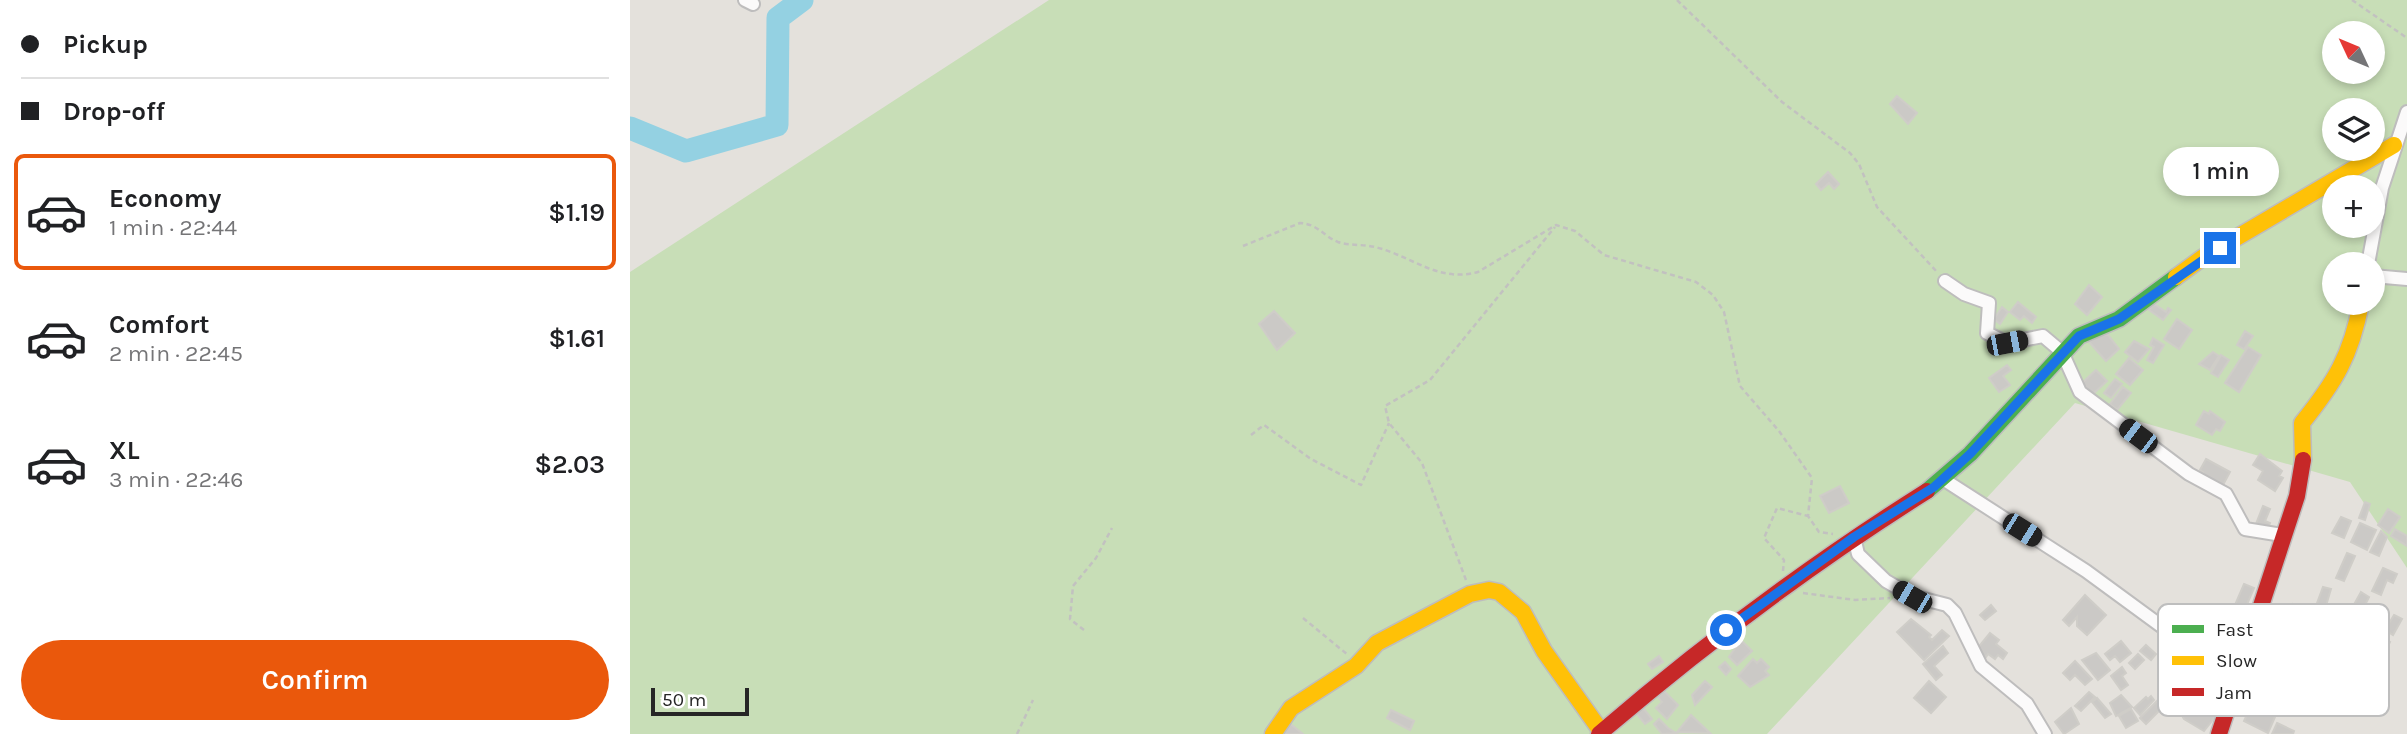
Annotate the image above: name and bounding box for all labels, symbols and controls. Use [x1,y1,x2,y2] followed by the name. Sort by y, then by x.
[2322,21,2385,84] north arrow
[2322,21,2385,315] map controls
[63,29,148,60] text: Pickup
[63,96,165,127] text: Drop-off
[2322,98,2385,161] button: layers
[2162,146,2278,196] callout: 1 min
[2192,158,2250,185] text: 1 min
[2322,175,2385,238] button: +
[25,181,88,244] icon: car
[109,183,221,214] text: Economy
[548,197,605,228] text: $1.19
[109,214,237,241] text: 1 min · 22:44
[2204,232,2236,264] route end
[2322,252,2385,315] button: −
[25,307,88,370] icon: car
[109,309,210,340] text: Comfort
[548,323,605,354] text: $1.61
[1985,329,2030,357] car
[109,340,243,367] text: 2 min · 22:45
[2115,415,2162,457] car
[25,433,88,496] icon: car
[109,435,140,466] text: XL
[535,449,605,480] text: $2.03
[109,466,243,493] text: 3 min · 22:46
[1999,510,2046,550] car
[1889,577,1936,617] car
[2158,604,2389,716] legend
[1710,614,1742,646] route start
[2216,619,2253,641] text: Fast
[21,640,609,720] button: Confirm
[2216,650,2257,672] text: Slow
[2216,682,2252,704] text: Jam
[651,685,749,717] scale bar
[662,689,706,711] text: 50 m

